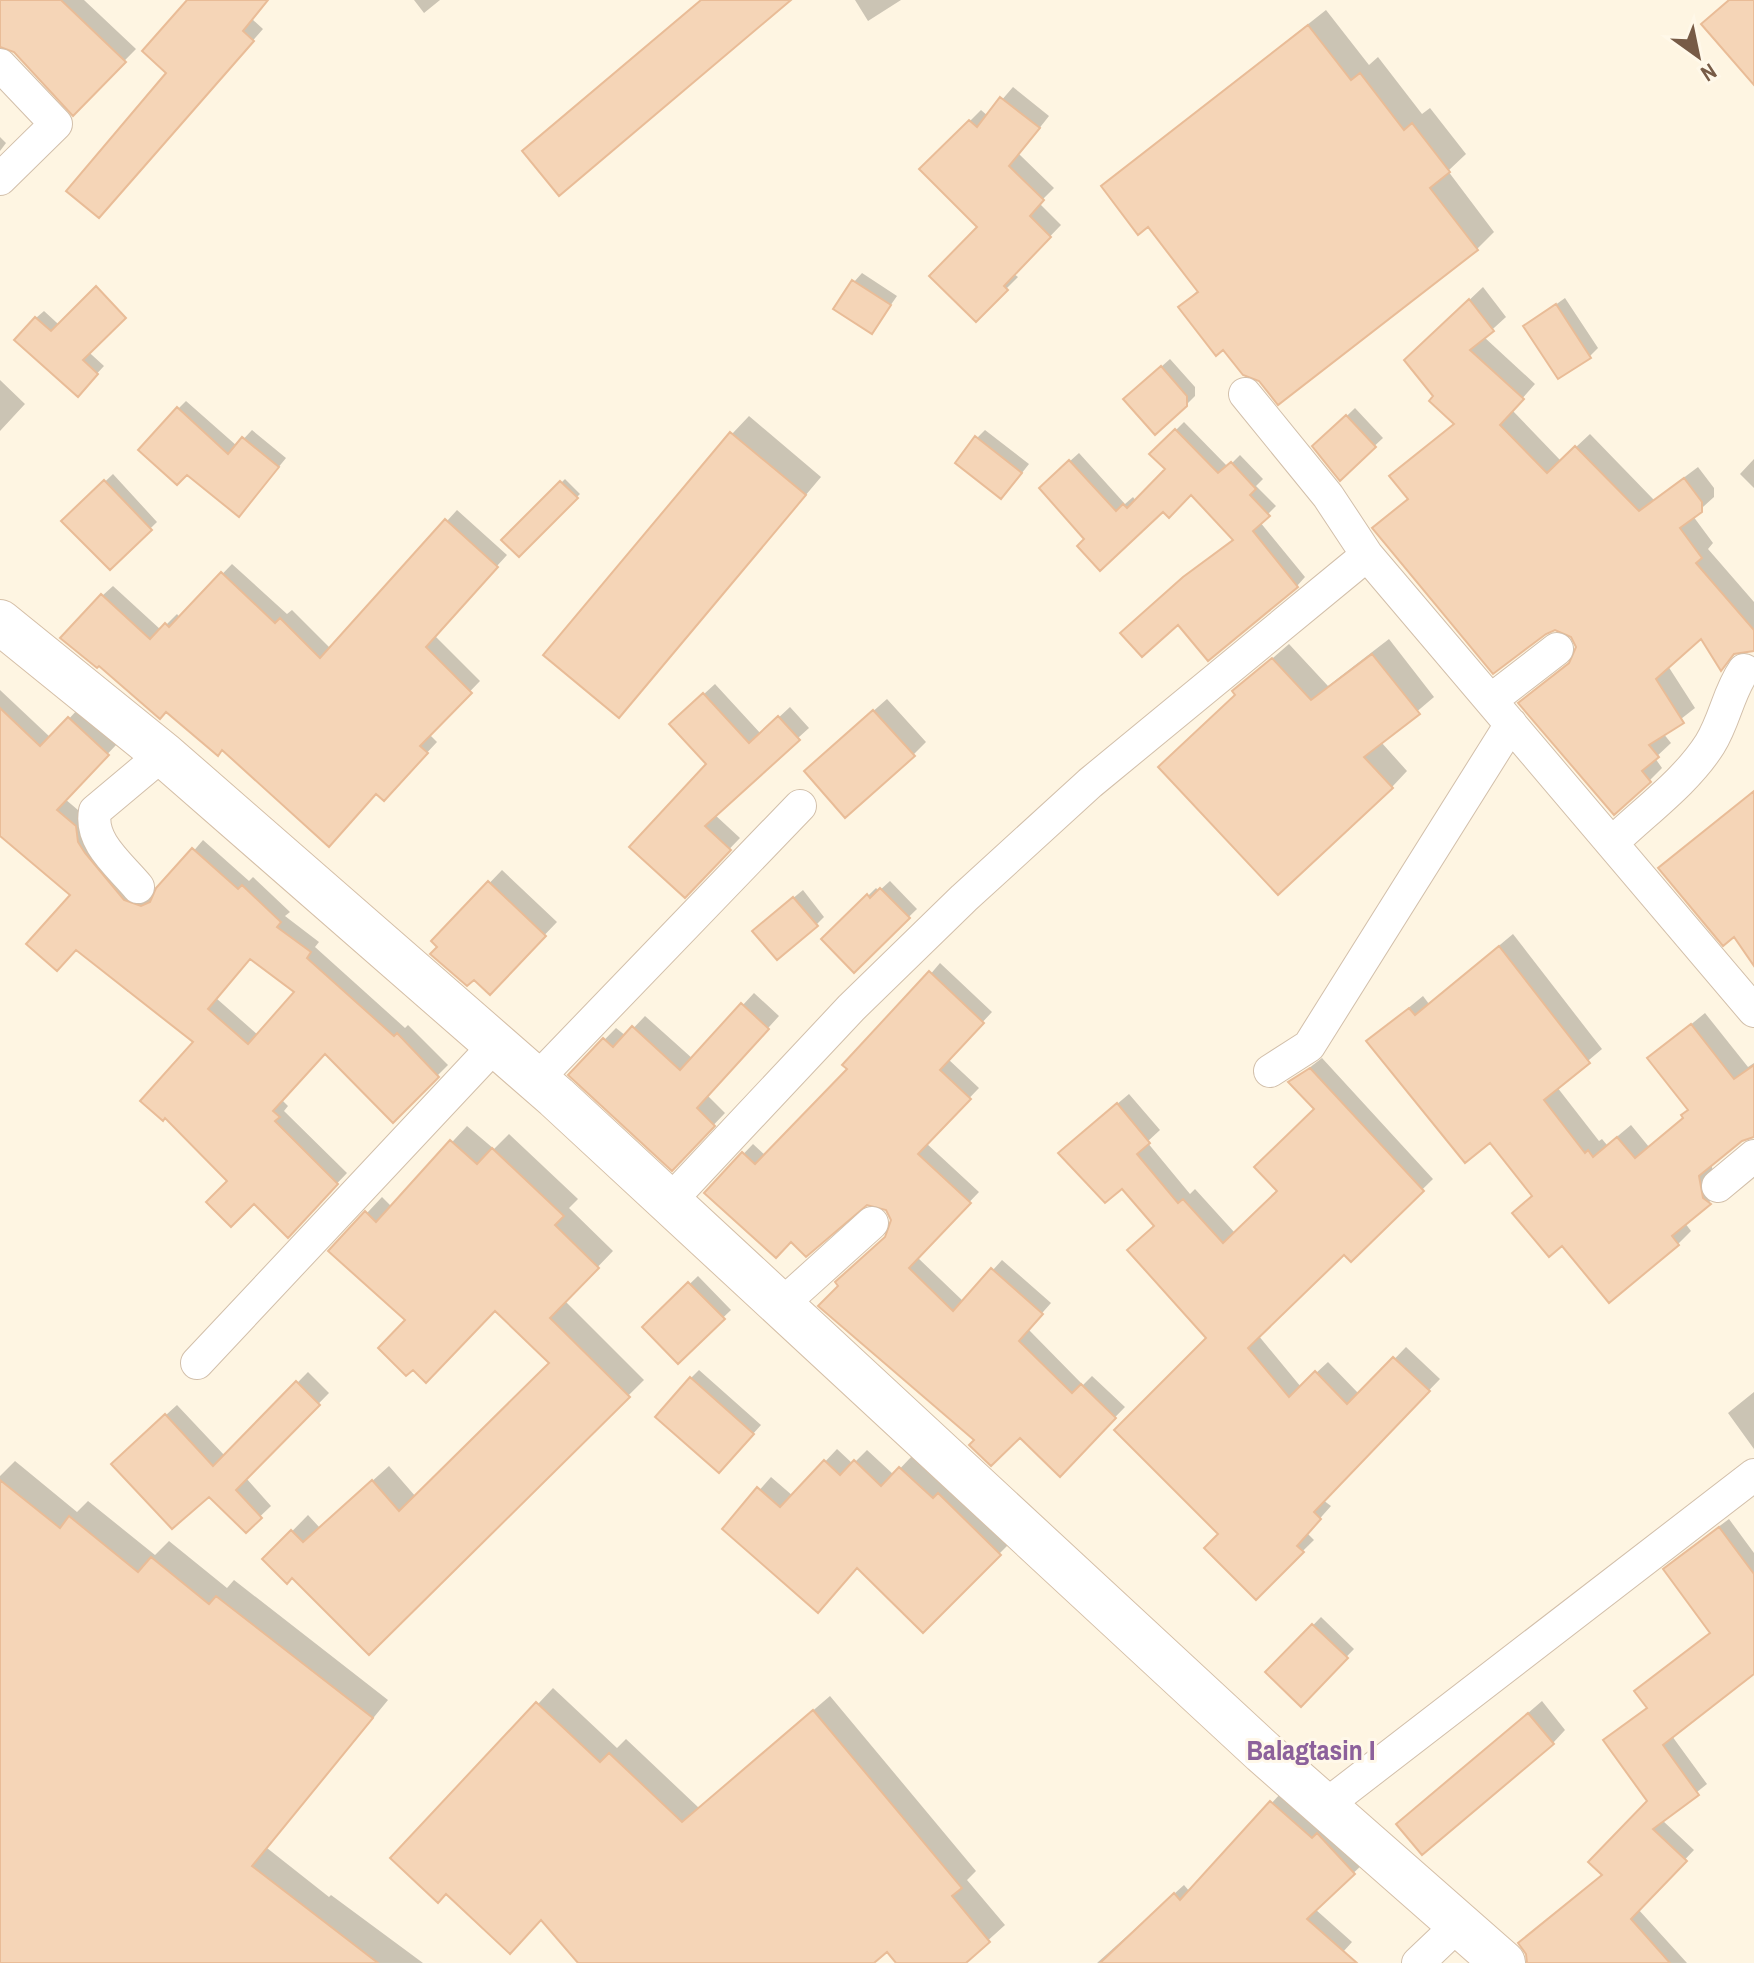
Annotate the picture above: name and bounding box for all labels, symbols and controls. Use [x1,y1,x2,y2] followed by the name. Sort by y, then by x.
[1658,16,1738,96] north arrow
[1695,57,1723,89] text: N
[1247,1731,1375,1769] district label: Balagtasin I

